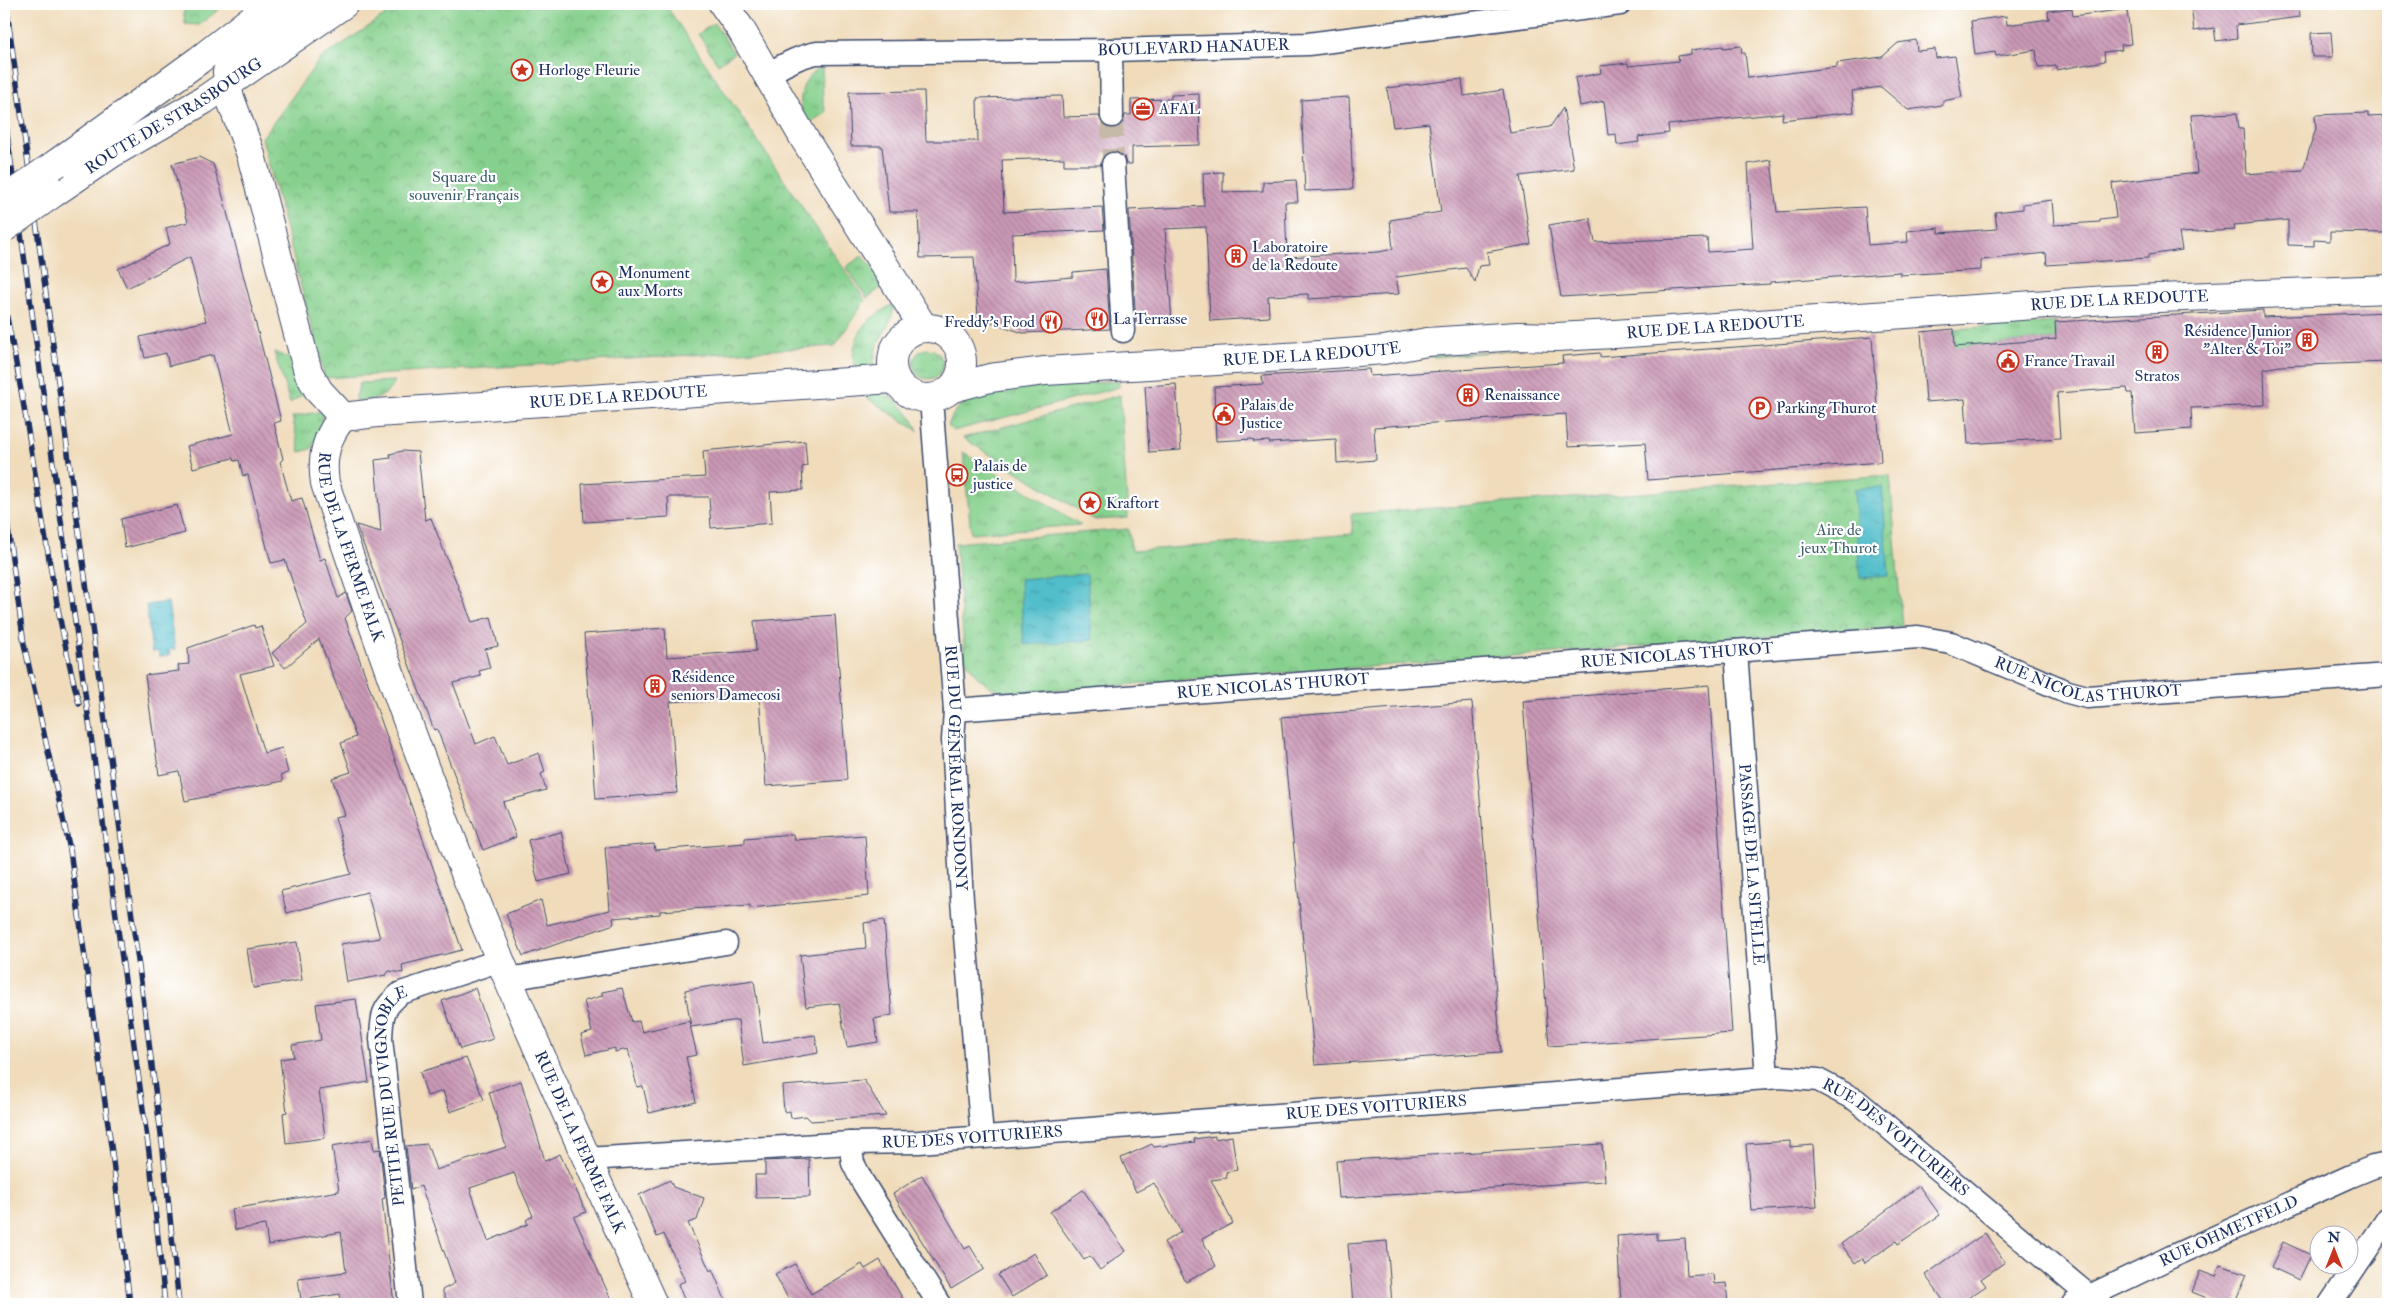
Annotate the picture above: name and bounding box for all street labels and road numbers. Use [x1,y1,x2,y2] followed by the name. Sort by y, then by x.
[1097,35,1290,60] street label: BOULEVARD HANAUER
[81,53,266,179] street label: ROUTE DE STRASBOURG
[2030,286,2209,315] street label: RUE DE LA REDOUTE
[1626,311,1805,343] street label: RUE DE LA REDOUTE
[1222,337,1402,371] street label: RUE DE LA REDOUTE
[529,381,708,413] street label: RUE DE LA REDOUTE
[314,451,389,646] street label: RUE DE LA FERME FALK
[1580,638,1774,673] street label: RUE NICOLAS THUROT
[940,644,972,892] street label: RUE DU GÉNÉRAL RONDONY
[1991,652,2183,707] street label: RUE NICOLAS THUROT
[1176,669,1370,703] street label: RUE NICOLAS THUROT
[1734,763,1769,966] street label: PASSAGE DE LA SITELLE
[371,982,410,1207] street label: PETITE RUE DU VIGNOBLE
[530,1048,630,1238] street label: RUE DE LA FERME FALK
[1819,1074,1973,1201] street label: RUE DES VOITURIERS
[1285,1091,1467,1124] street label: RUE DES VOITURIERS
[882,1121,1064,1153] street label: RUE DES VOITURIERS
[2156,1191,2301,1271] street label: RUE OHMETFELD

